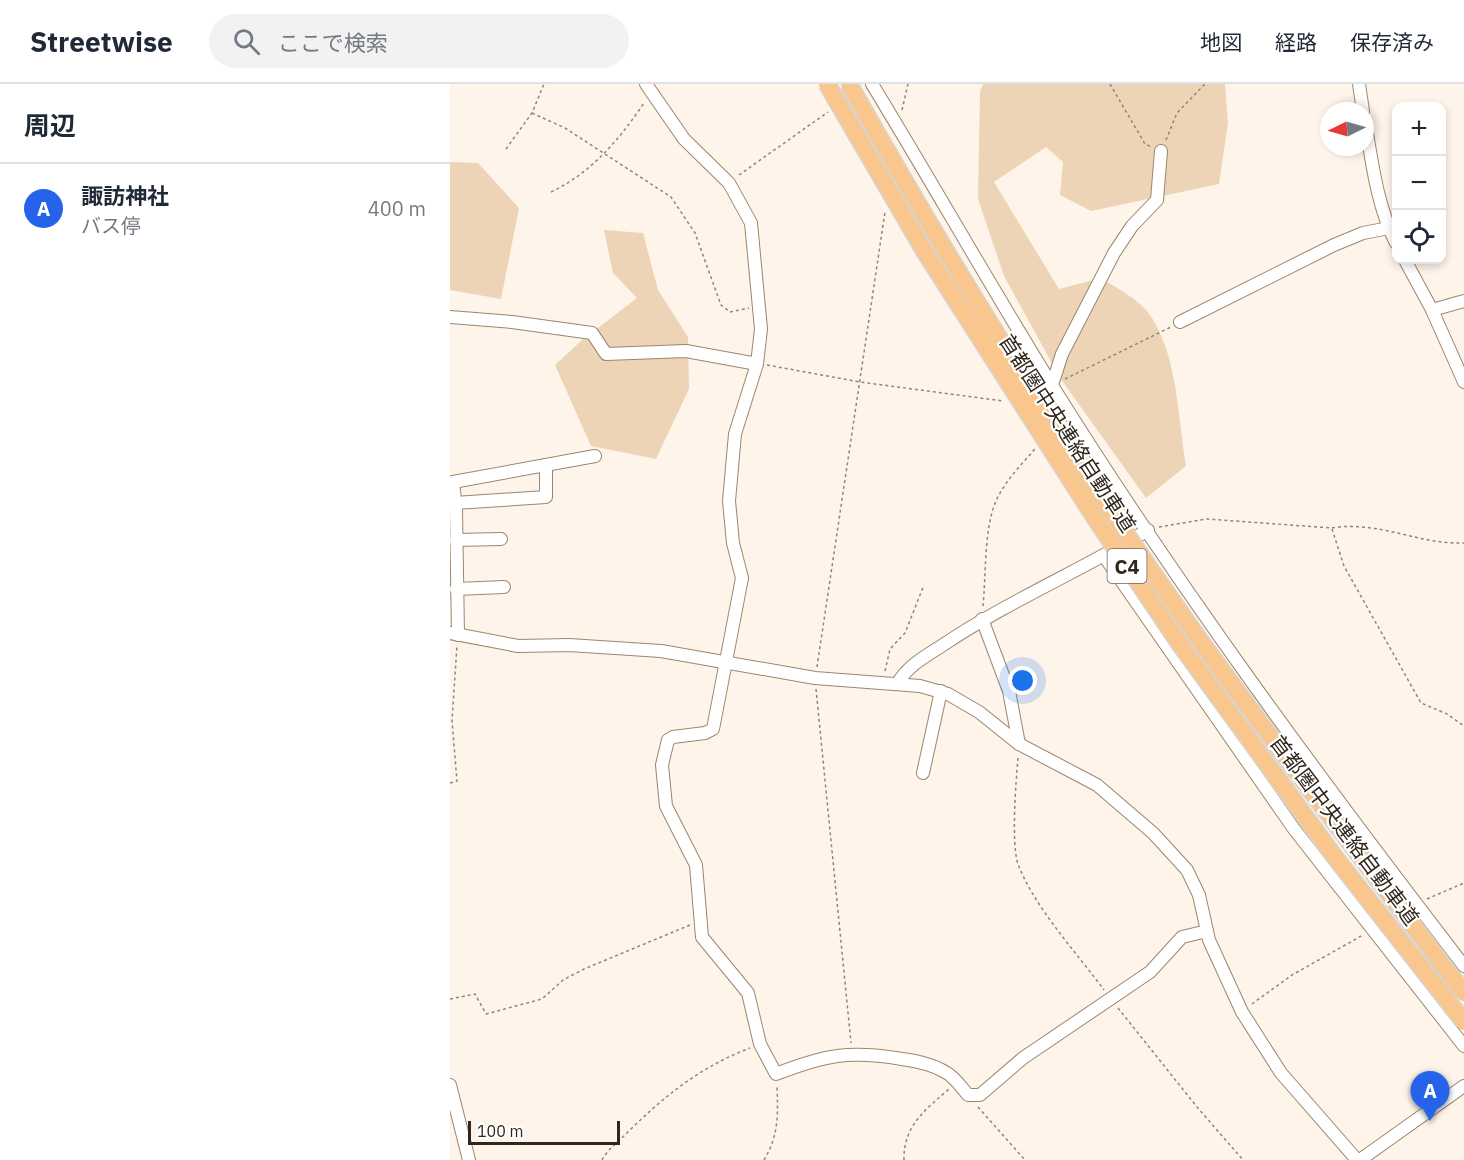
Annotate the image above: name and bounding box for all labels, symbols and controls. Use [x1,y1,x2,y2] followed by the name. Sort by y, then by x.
[209,14,629,68] search box
[30,23,173,60] text: Streetwise
[230,25,263,58] icon: search
[278,28,388,57] text: ここで検索
[1200,28,1242,56] text: 地図
[1275,28,1317,56] text: 経路
[1350,28,1434,56] text: 保存済み
[1320,102,1374,156] north arrow
[1392,102,1446,264] map controls
[1392,102,1446,156] button: +
[24,108,76,142] text: 周辺
[1392,156,1446,210] button: −
[81,181,169,210] text: 諏訪神社
[37,195,50,222] text: A
[368,195,426,222] text: 400 m
[1392,210,1446,264] button: locate
[81,212,141,239] text: バス停
[993,329,1143,537] street label: 首都圏中央連絡自動車道
[1108,549,1146,583] road number: C4
[1008,666,1037,695] your location
[1264,729,1426,931] street label: 首都圏中央連絡自動車道
[1410,1072,1450,1121] pin: A
[468,1118,620,1146] scale bar
[477,1121,524,1141] text: 100 m

